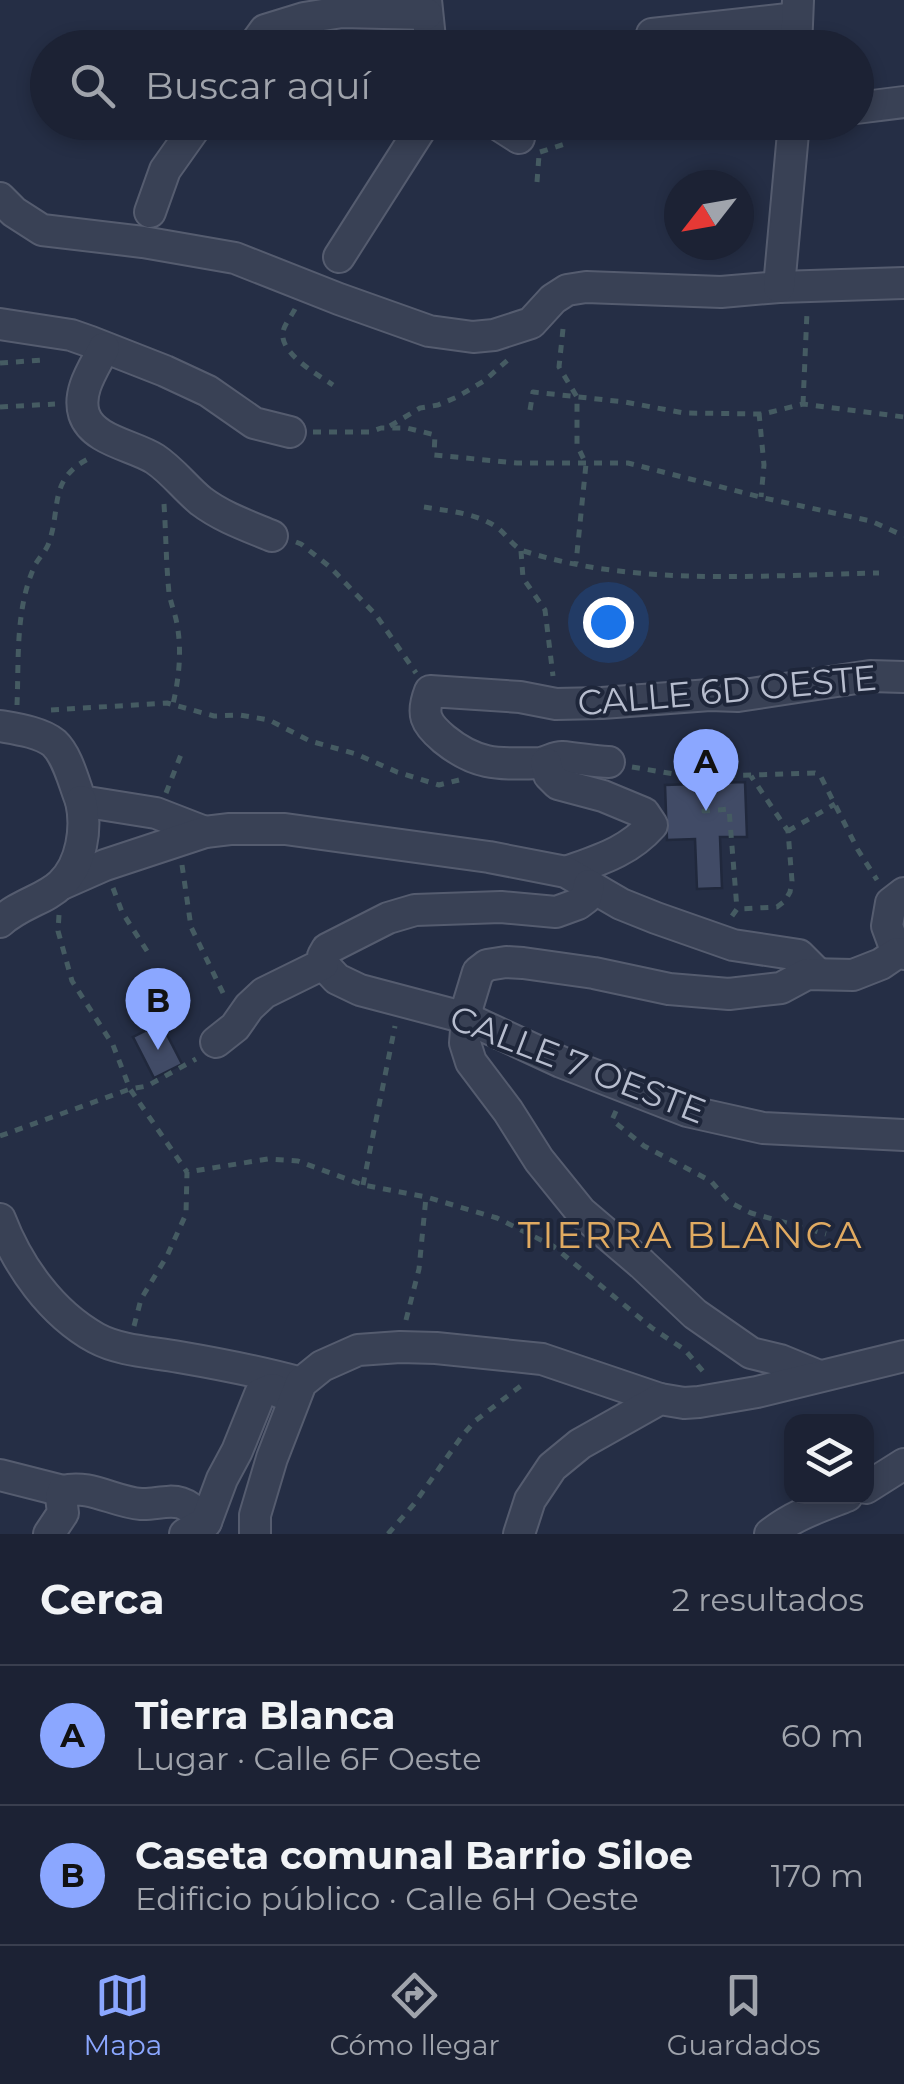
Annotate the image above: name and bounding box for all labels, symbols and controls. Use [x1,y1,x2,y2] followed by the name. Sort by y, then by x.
[30,30,874,140] search box
[65,58,120,113] icon: search
[145,62,371,109] text: Buscar aquí
[664,170,754,260] north arrow
[583,597,634,648] your location
[576,656,878,724] street label: CALLE 6D OESTE
[674,728,738,811] pin: A
[126,968,190,1050] pin: B
[444,995,712,1133] street label: CALLE 7 OESTE
[518,1211,864,1258] district label: TIERRA BLANCA
[784,1414,874,1504] map controls
[784,1414,874,1504] button: layers
[40,1573,165,1625] text: Cerca
[672,1580,864,1619] text: 2 resultados
[135,1692,396,1739] text: Tierra Blanca
[60,1716,85,1755] text: A
[781,1716,864,1755] text: 60 m
[135,1739,481,1778] text: Lugar · Calle 6F Oeste
[135,1832,693,1879] text: Caseta comunal Barrio Siloe
[60,1856,85,1895] text: B
[771,1856,864,1895] text: 170 m
[135,1879,639,1918] text: Edificio público · Calle 6H Oeste
[84,1968,162,2062] tab: Mapa
[329,1968,500,2062] tab: Cómo llegar
[667,1968,820,2062] tab: Guardados

